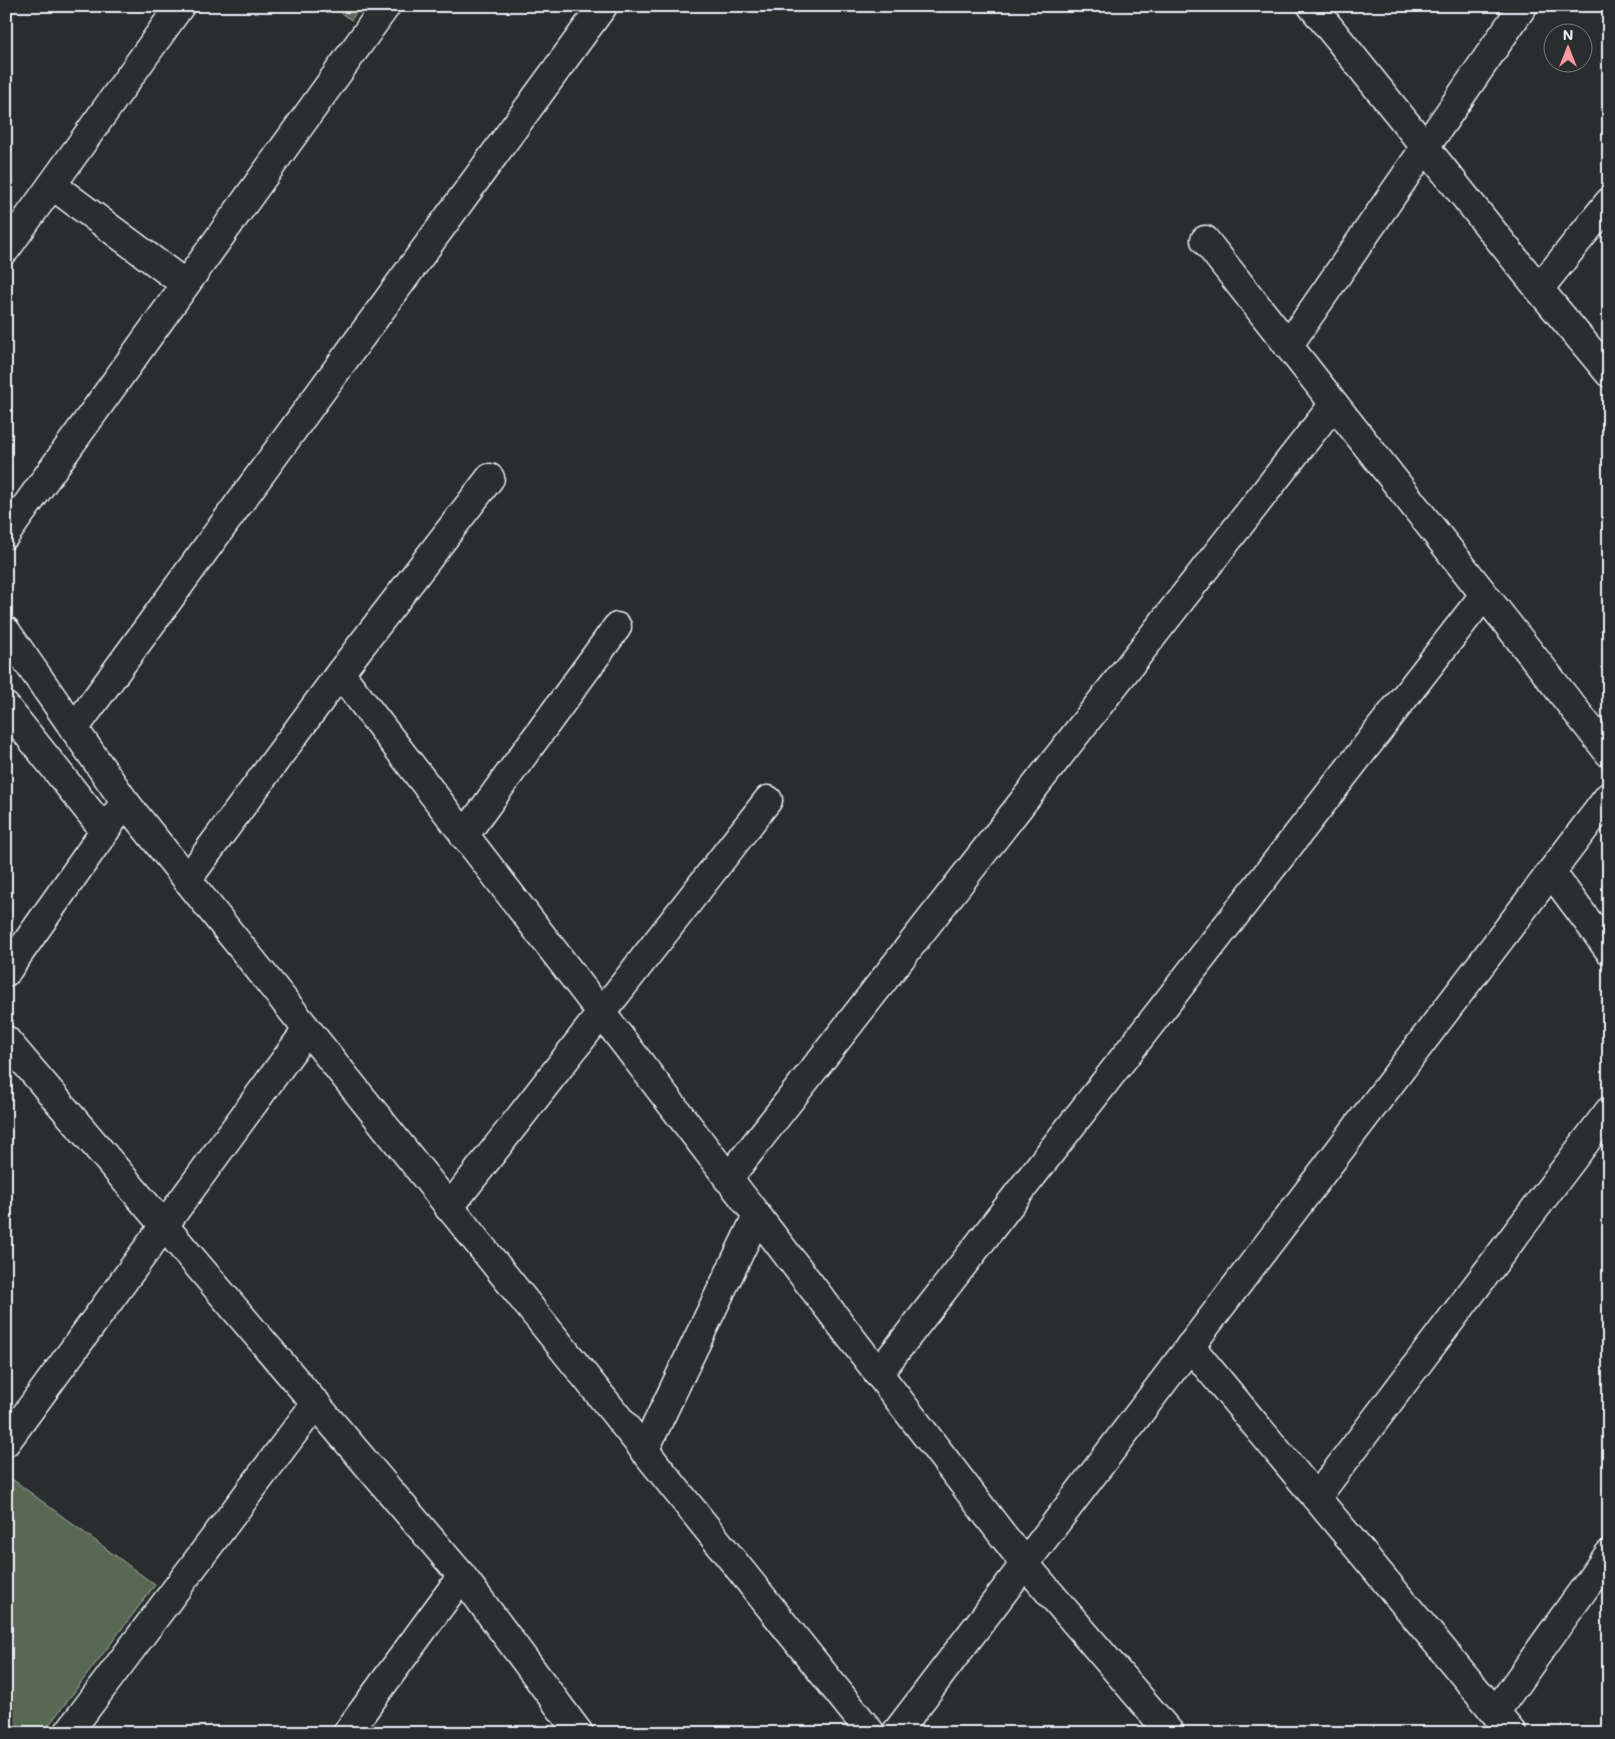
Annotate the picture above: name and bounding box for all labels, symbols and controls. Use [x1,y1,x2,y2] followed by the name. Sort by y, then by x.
[1542,22,1592,72] north arrow
[1563,25,1573,44] text: N

